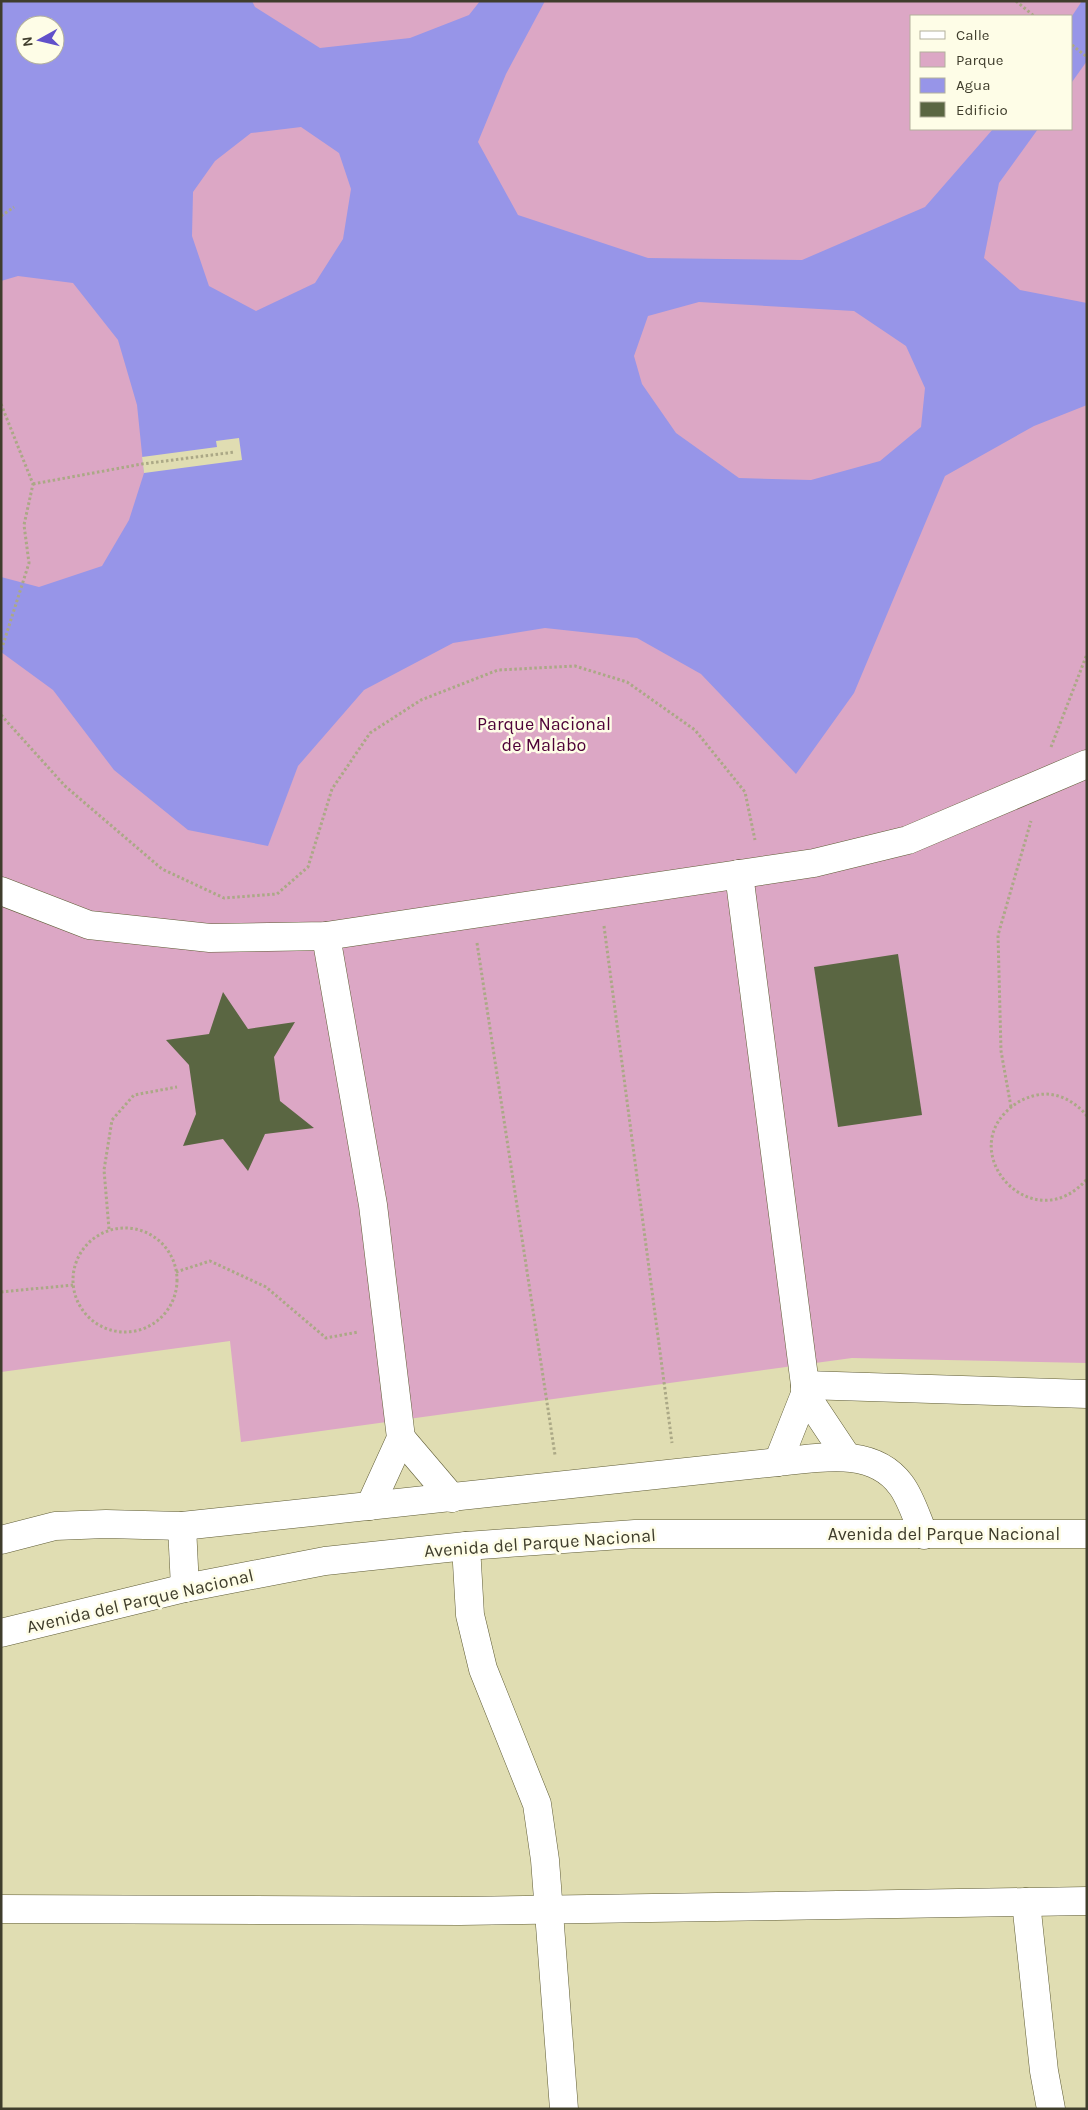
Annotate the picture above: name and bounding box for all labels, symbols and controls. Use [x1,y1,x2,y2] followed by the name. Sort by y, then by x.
[15,15,65,65] north arrow
[910,15,1073,130] legend
[956,26,990,44] text: Calle
[19,36,37,48] text: N
[956,51,1004,69] text: Parque
[956,76,990,94] text: Agua
[956,101,1008,119] text: Edificio
[477,713,611,756] park label: Parque Nacional de Malabo
[828,1523,1060,1545] street label: Avenida del Parque Nacional
[423,1524,657,1562] street label: Avenida del Parque Nacional
[24,1564,256,1638] street label: Avenida del Parque Nacional

